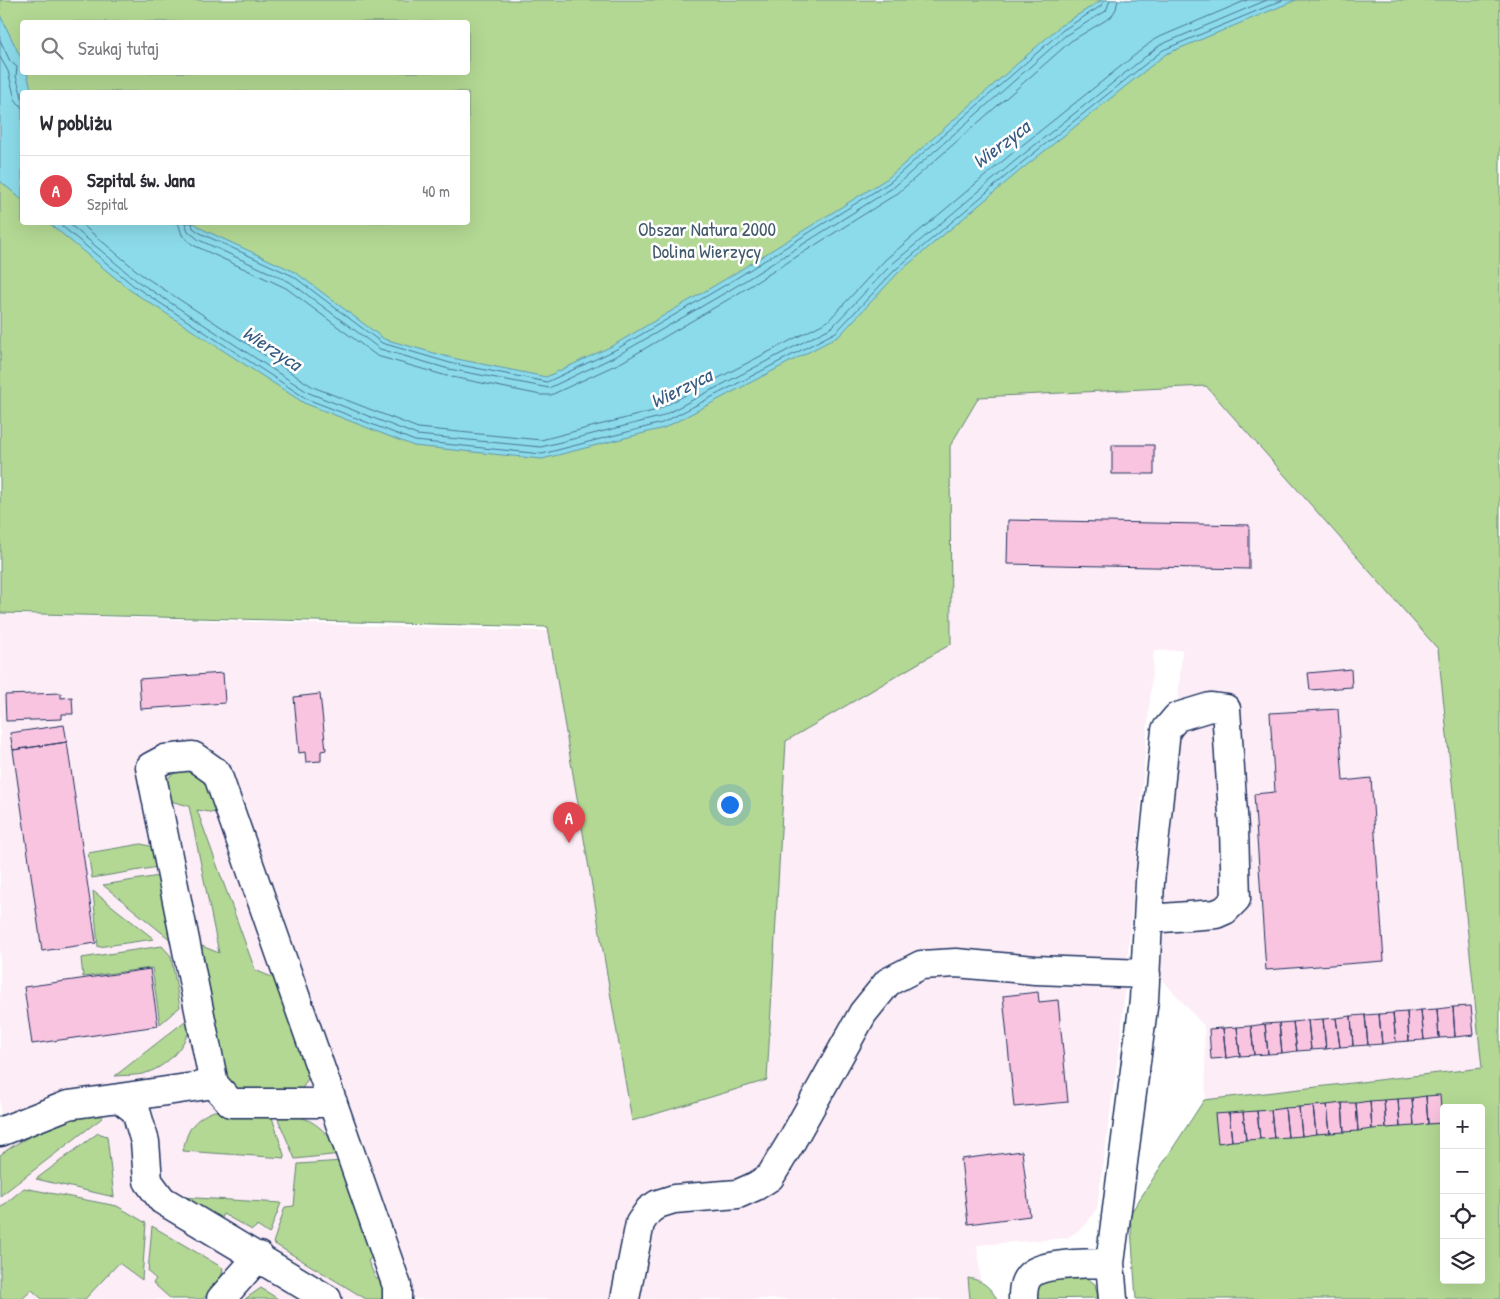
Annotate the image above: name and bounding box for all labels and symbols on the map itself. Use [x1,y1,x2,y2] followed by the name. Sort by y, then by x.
[967,112,1037,175] water label: Wierzyca
[638,216,776,264] park label: Obszar Natura 2000 Dolina Wierzycy
[237,319,309,379] water label: Wierzyca
[646,360,718,415] water label: Wierzyca
[717,792,743,818] your location
[553,802,585,843] pin: A

